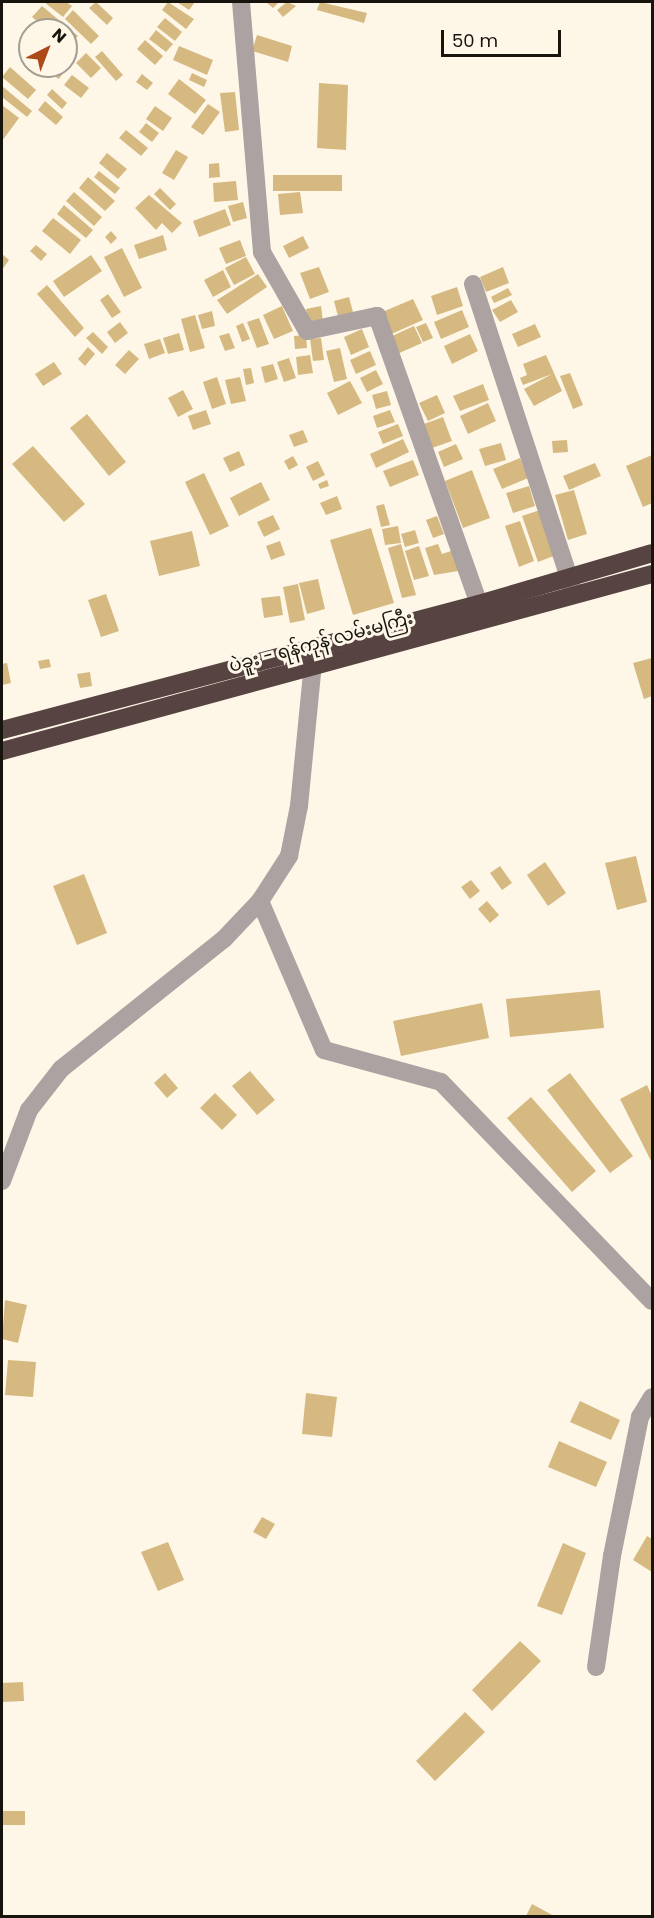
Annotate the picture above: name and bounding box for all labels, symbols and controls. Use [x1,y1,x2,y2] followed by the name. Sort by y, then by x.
[18,18,78,78] north arrow
[444,18,564,56] scale bar
[47,23,71,48] text: N
[452,28,498,53] text: 50 m
[227,607,415,677] street label: ပဲခူး - ရန်ကုန် လမ်းမကြီး

